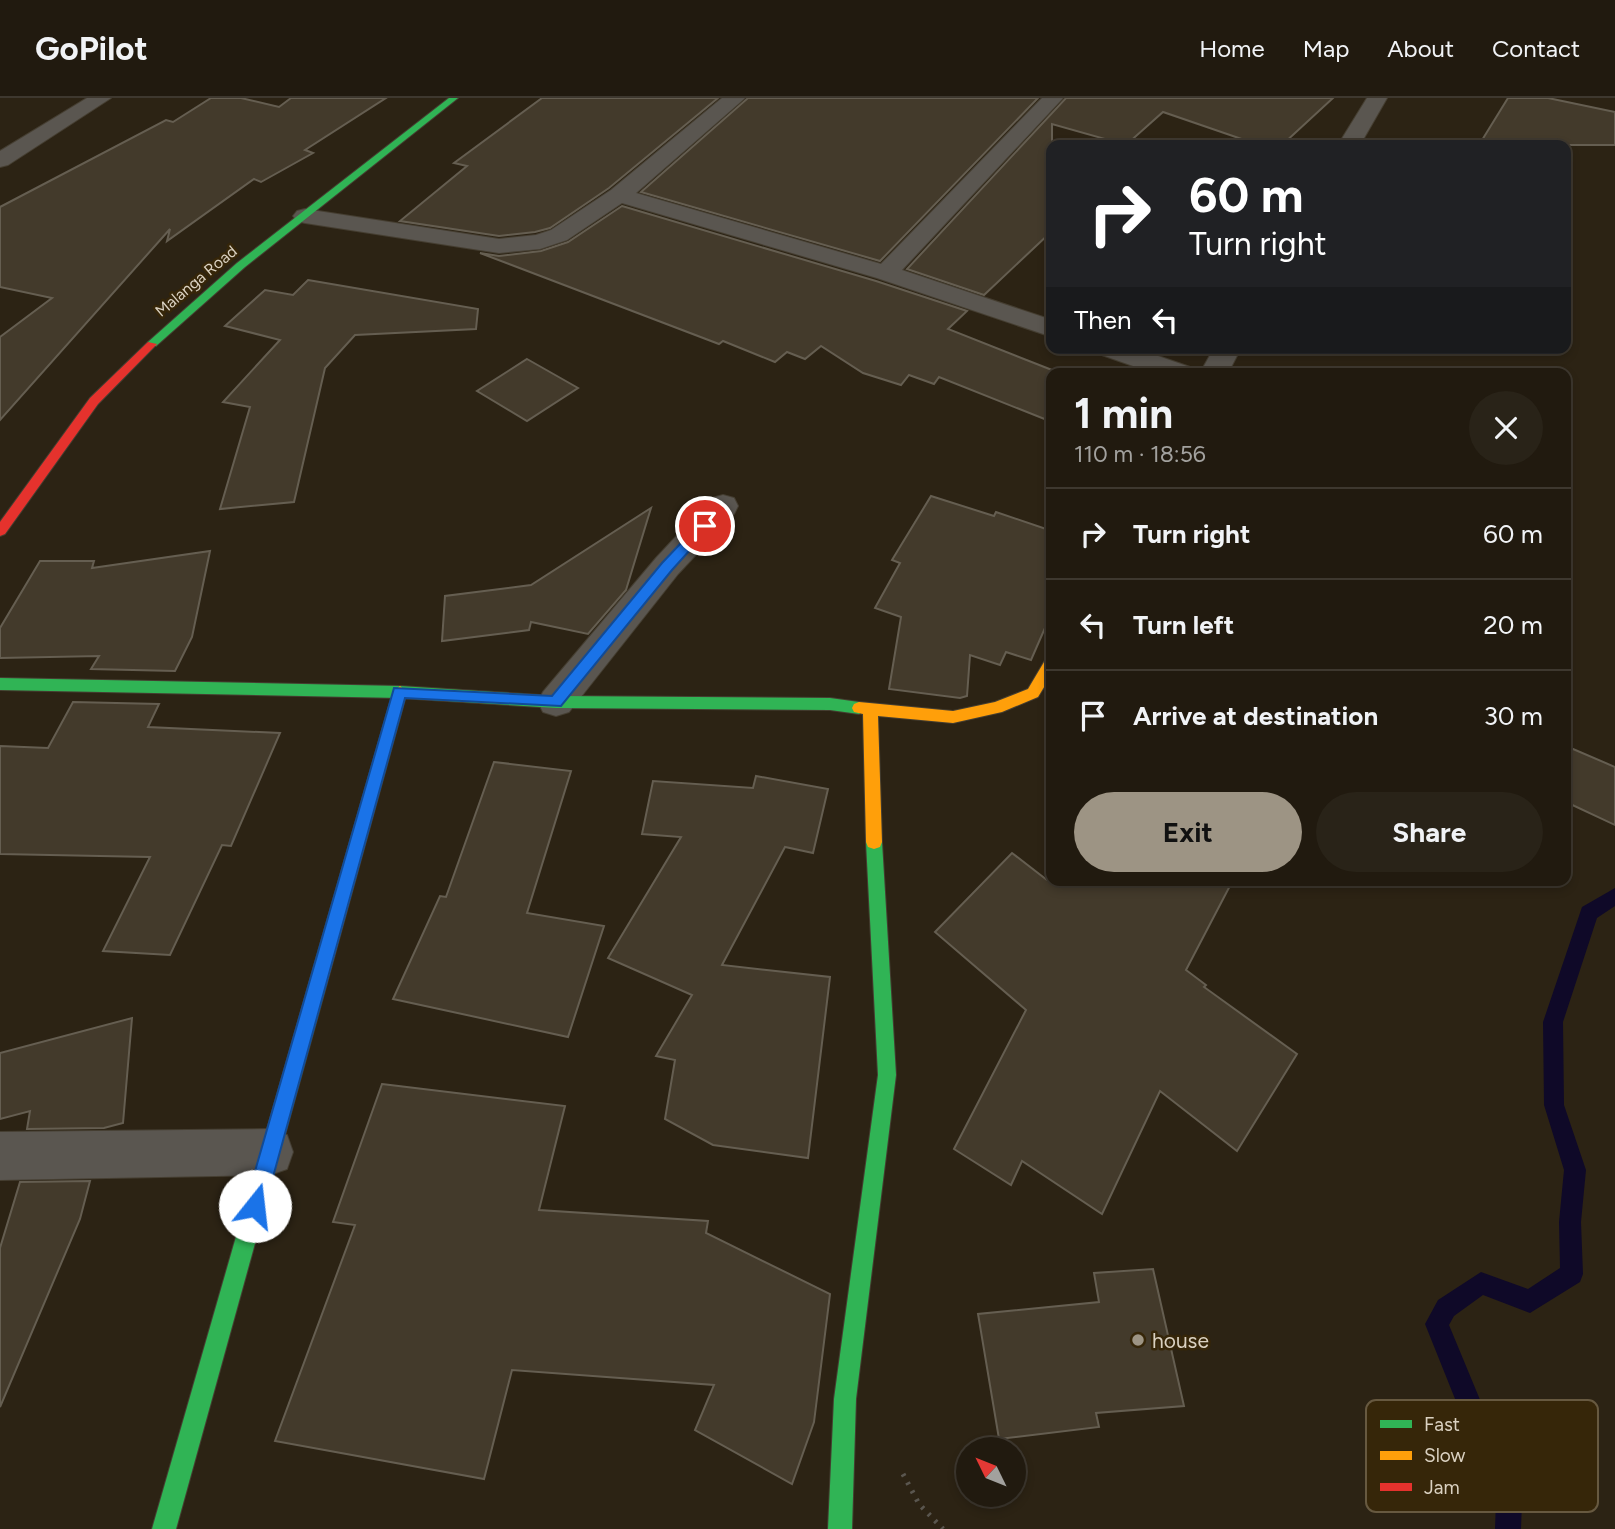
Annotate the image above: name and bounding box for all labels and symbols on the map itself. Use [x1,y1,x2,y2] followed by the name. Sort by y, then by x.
[151,241,241,321] street label: Malanga Road
[675,496,735,556] pin
[218,1169,292,1243] position arrow
[1152,1328,1209,1353] place label: house
[1130,1332,1146,1348] marker: house
[1366,1400,1598,1512] legend
[1424,1413,1460,1436] text: Fast
[956,1437,1026,1507] north arrow
[1424,1444,1466,1467] text: Slow
[1424,1476,1460,1499] text: Jam

